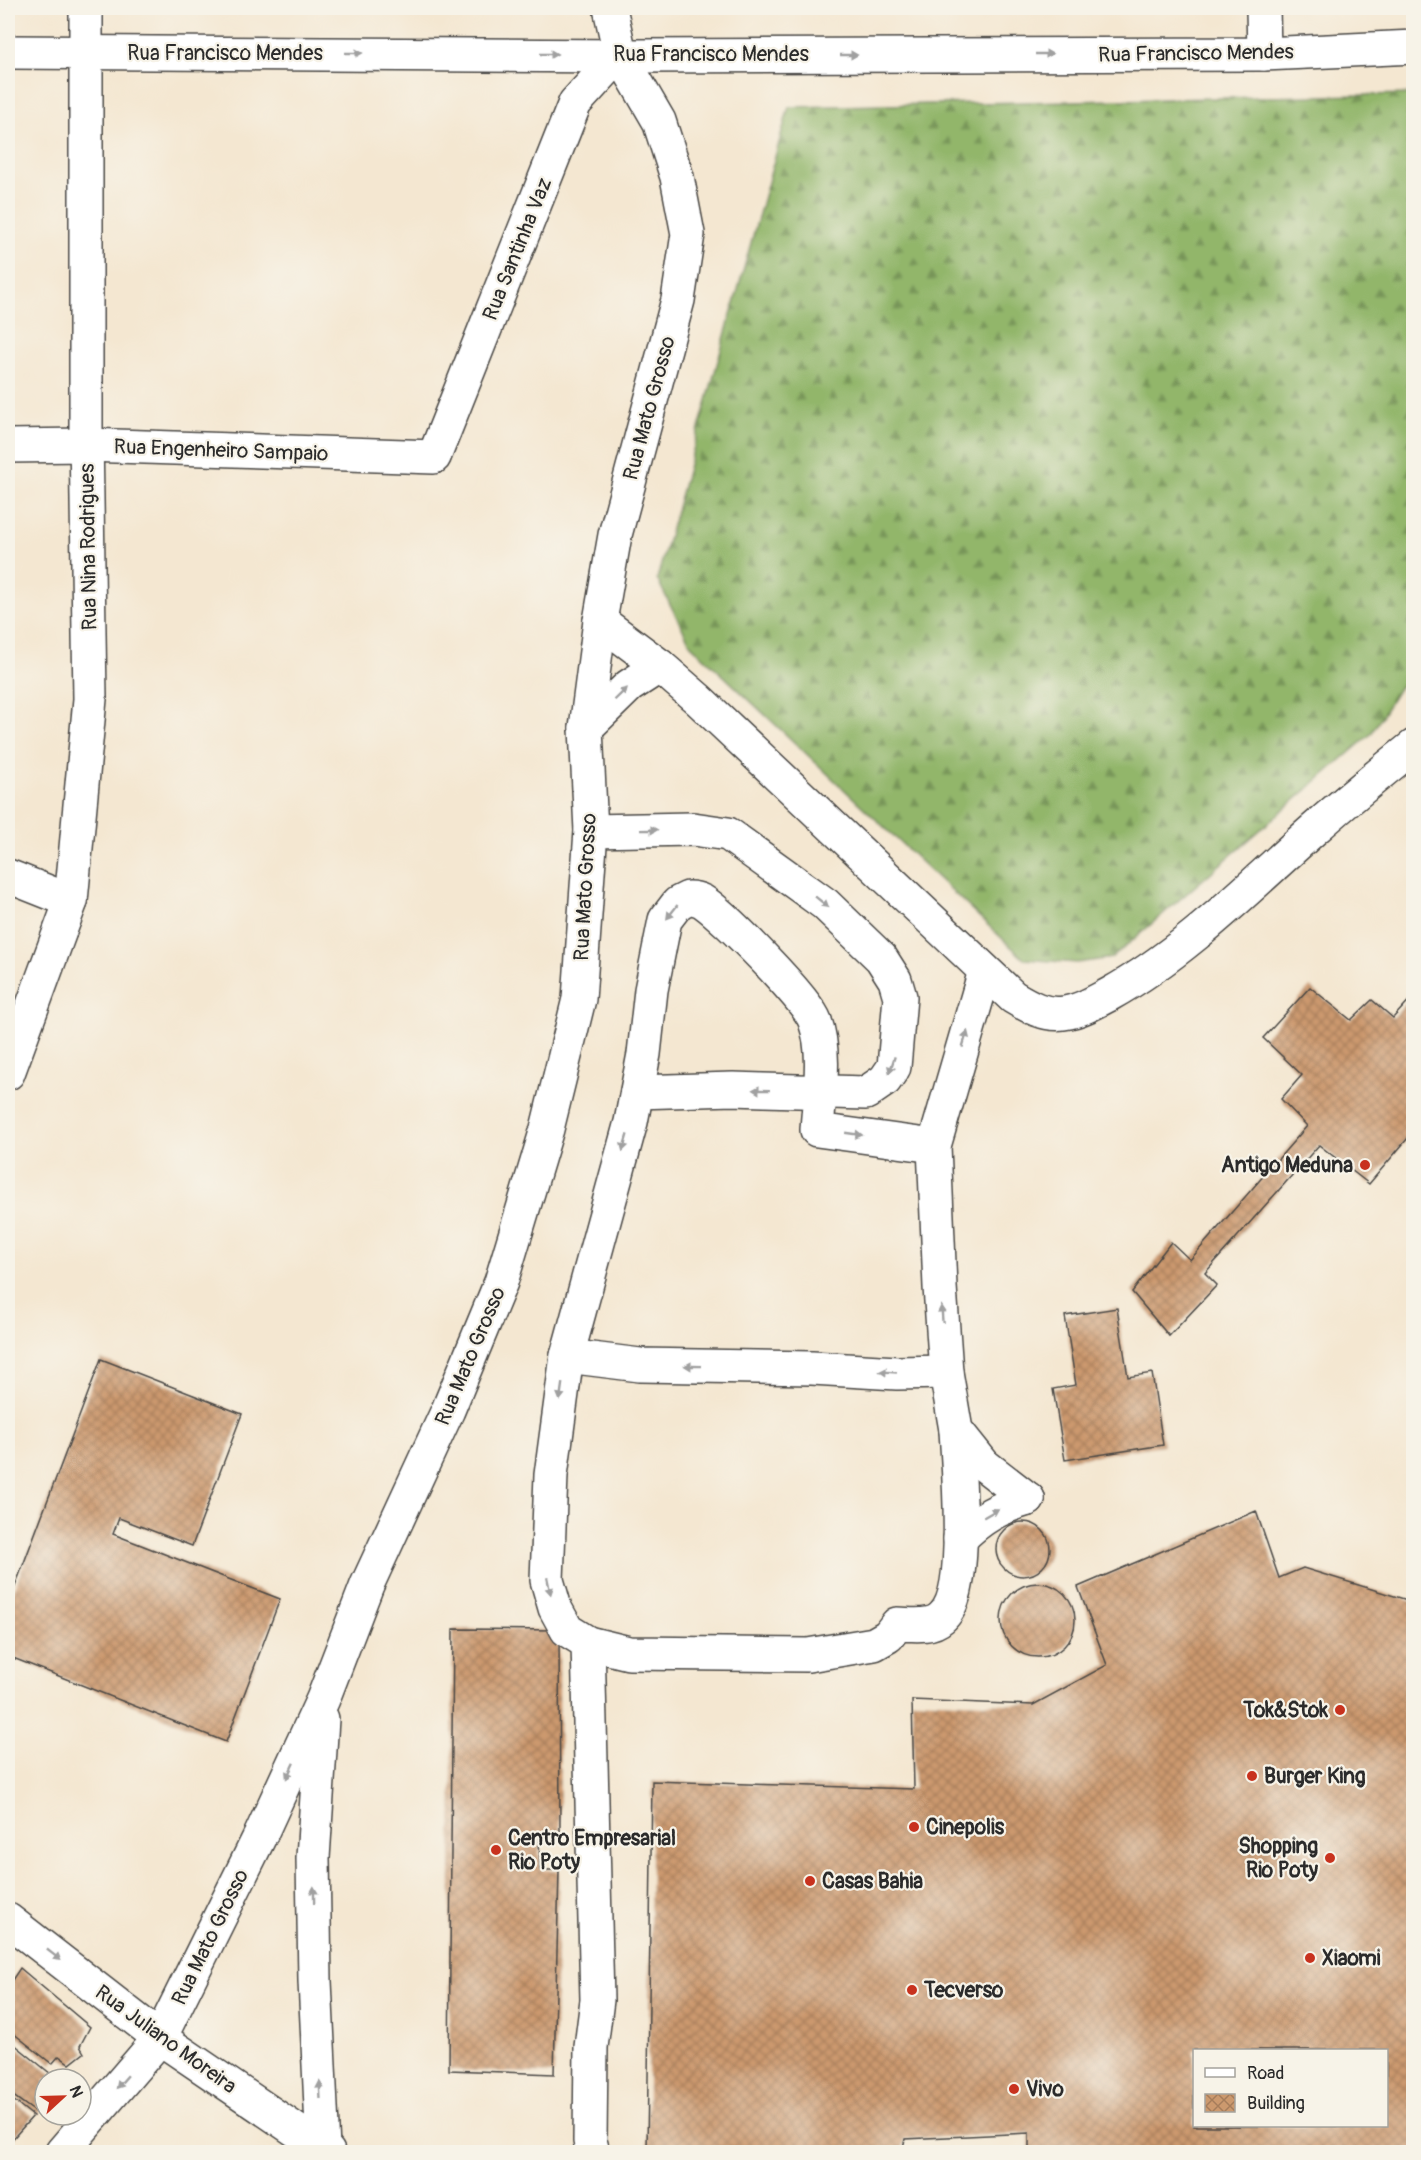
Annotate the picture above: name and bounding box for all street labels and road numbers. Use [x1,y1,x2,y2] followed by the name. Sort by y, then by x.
[1098,38,1295,69] street label: Rua Francisco Mendes
[127,40,323,67] street label: Rua Francisco Mendes
[613,41,809,68] street label: Rua Francisco Mendes
[477,174,558,324] street label: Rua Santinha Vaz
[617,333,682,483] street label: Rua Mato Grosso
[113,433,329,468] street label: Rua Engenheiro Sampaio
[74,463,103,631] street label: Rua Nina Rodrigues
[568,812,603,962] street label: Rua Mato Grosso
[429,1283,512,1430] street label: Rua Mato Grosso
[166,1865,255,2010] street label: Rua Mato Grosso
[90,1979,242,2100] street label: Rua Juliano Moreira

